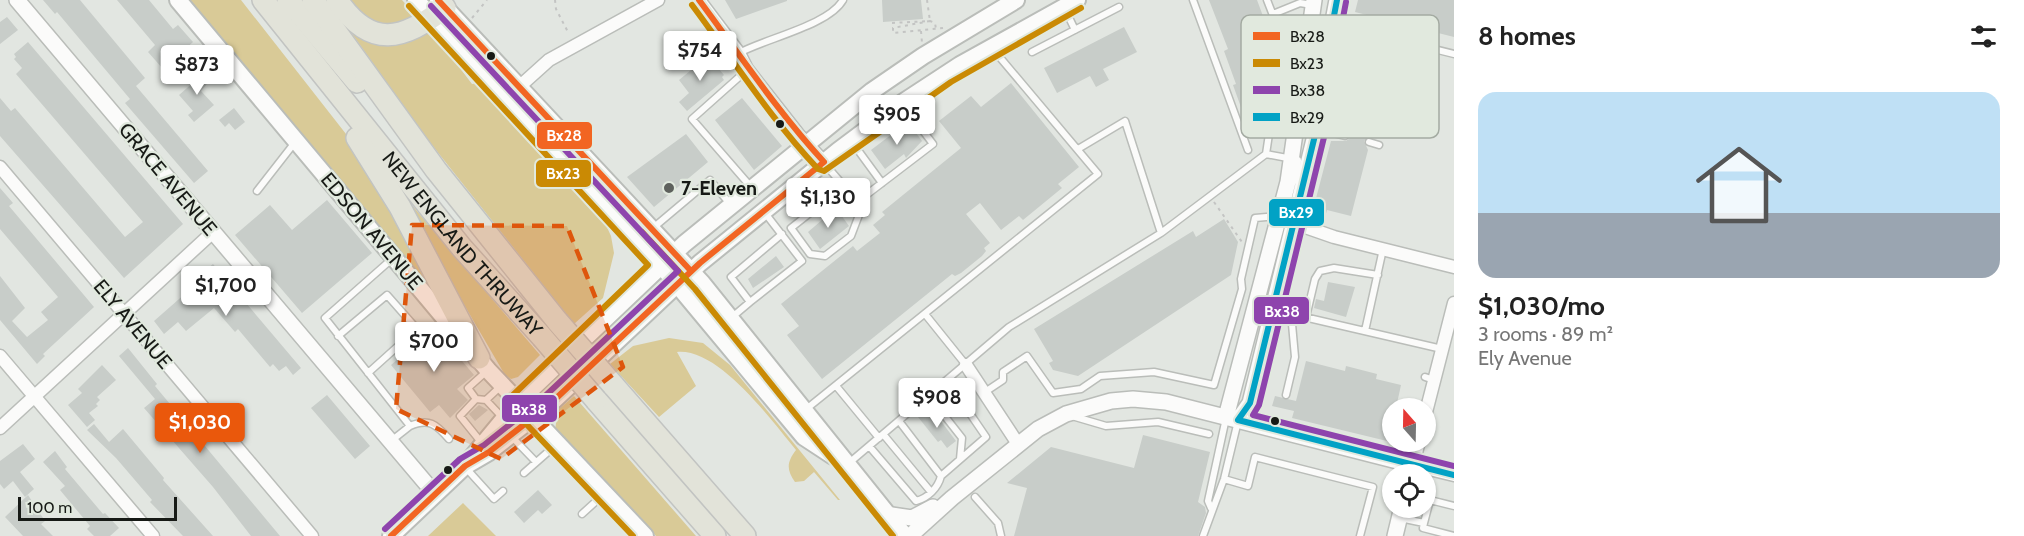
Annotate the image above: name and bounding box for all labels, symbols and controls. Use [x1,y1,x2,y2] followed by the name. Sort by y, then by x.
[1241,15,1439,138] legend
[1478,20,1576,52] text: 8 homes
[1967,20,2000,53] icon: filters
[1290,27,1325,46] text: Bx28
[664,31,736,82] pin: $754
[678,38,722,62] text: $754
[161,45,233,96] pin: $873
[485,50,497,62] unlabelled marker
[175,52,219,76] text: $873
[1290,54,1324,73] text: Bx23
[1290,81,1325,100] text: Bx38
[861,95,933,146] pin: $905
[873,102,921,126] text: $905
[1290,108,1324,127] text: Bx29
[114,118,222,240] street label: GRACE AVENUE
[774,118,786,130] unlabelled marker
[536,121,593,150] line badge: Bx28
[546,126,582,145] text: Bx28
[1685,131,1793,239] icon: home
[377,147,548,342] street label: NEW ENGLAND THRUWAY
[535,159,592,188] line badge: Bx23
[546,164,580,183] text: Bx23
[316,168,428,294] street label: EDSON AVENUE
[681,176,757,200] place label: 7-Eleven
[779,178,877,229] pin: $1,130
[662,181,676,195] marker: 7-Eleven
[800,185,856,209] text: $1,130
[1268,198,1325,227] line badge: Bx29
[1278,203,1314,222] text: Bx29
[177,266,275,317] pin: $1,700
[195,273,257,297] text: $1,700
[89,274,177,374] street label: ELY AVENUE
[1478,290,1605,322] text: $1,030/mo
[1253,296,1310,325] line badge: Bx38
[1264,302,1300,321] text: Bx38
[398,322,470,373] pin: $700
[1478,322,1613,346] text: 3 rooms · 89 m²
[409,329,459,353] text: $700
[1478,346,1572,370] text: Ely Avenue
[901,378,973,429] pin: $908
[912,385,962,409] text: $908
[501,394,558,423] line badge: Bx38
[1382,398,1436,452] north arrow
[1382,398,1436,518] map controls
[511,400,547,419] text: Bx38
[151,403,249,454] pin: $1,030
[169,410,231,434] text: $1,030
[1269,415,1281,427] unlabelled marker
[442,464,454,476] unlabelled marker
[1382,464,1436,518] button: locate
[18,494,177,522] scale bar
[27,498,72,517] text: 100 m

